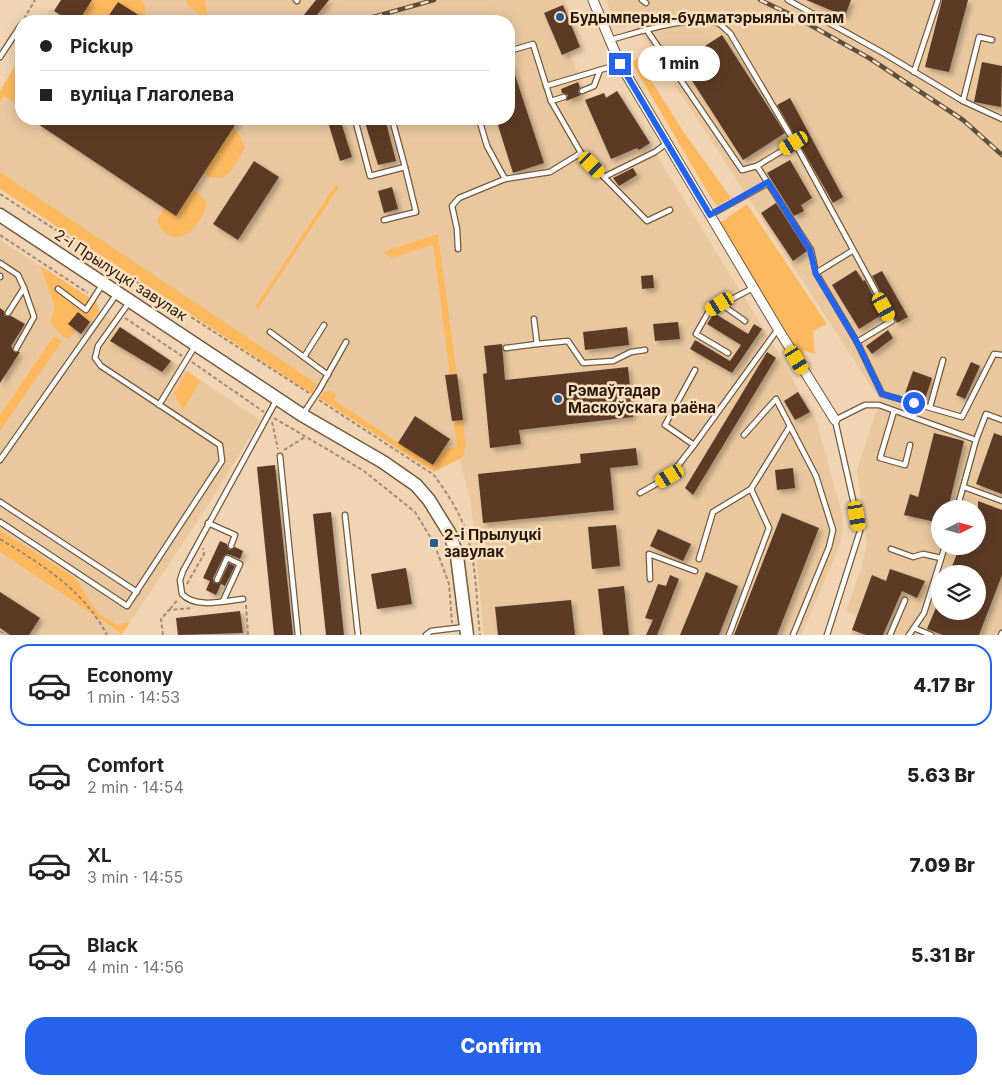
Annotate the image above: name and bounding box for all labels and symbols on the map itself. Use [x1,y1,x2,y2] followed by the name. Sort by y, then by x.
[570,8,844,27] place label: Будымперыя-будматэрыялы оптам
[554,11,566,23] marker: Будымперыя-будматэрыялы оптам
[638,46,720,82] callout: 1 min
[609,53,631,75] route end
[777,129,810,157] car
[576,149,607,181] car
[51,225,191,325] street label: 2-і Прылуцкі завулак
[703,290,736,318] car
[870,290,897,324] car
[782,343,811,377] car
[568,381,716,417] place label: Рэмаўтадар Маскоўскага раёна
[903,392,925,414] route start
[552,393,564,405] marker: Рэмаўтадар Маскоўскага раёна
[653,462,686,490] car
[847,500,866,532] car
[931,500,986,555] north arrow
[444,525,541,561] place label: 2-і Прылуцкі завулак
[428,537,440,549] marker: 2-і Прылуцкі завулак

